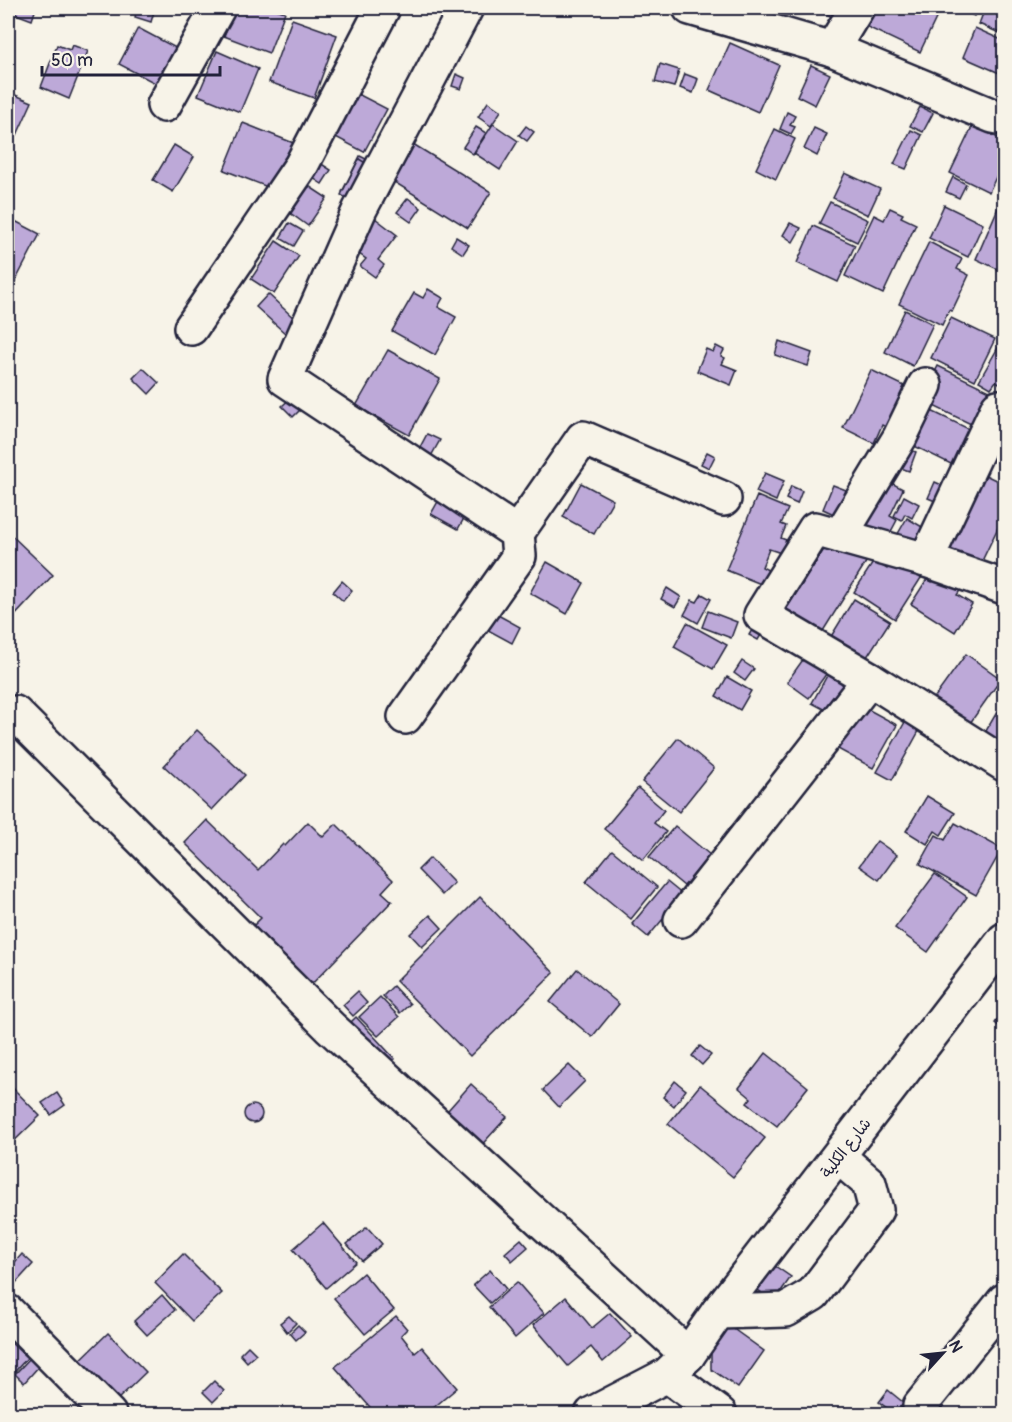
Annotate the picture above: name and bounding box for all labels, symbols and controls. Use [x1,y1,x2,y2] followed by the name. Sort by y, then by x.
[42,39,220,77] scale bar
[51,49,93,72] text: 50 m
[816,1114,876,1183] street label: شارع الكلية
[913,1323,973,1383] north arrow
[944,1337,967,1356] text: N

